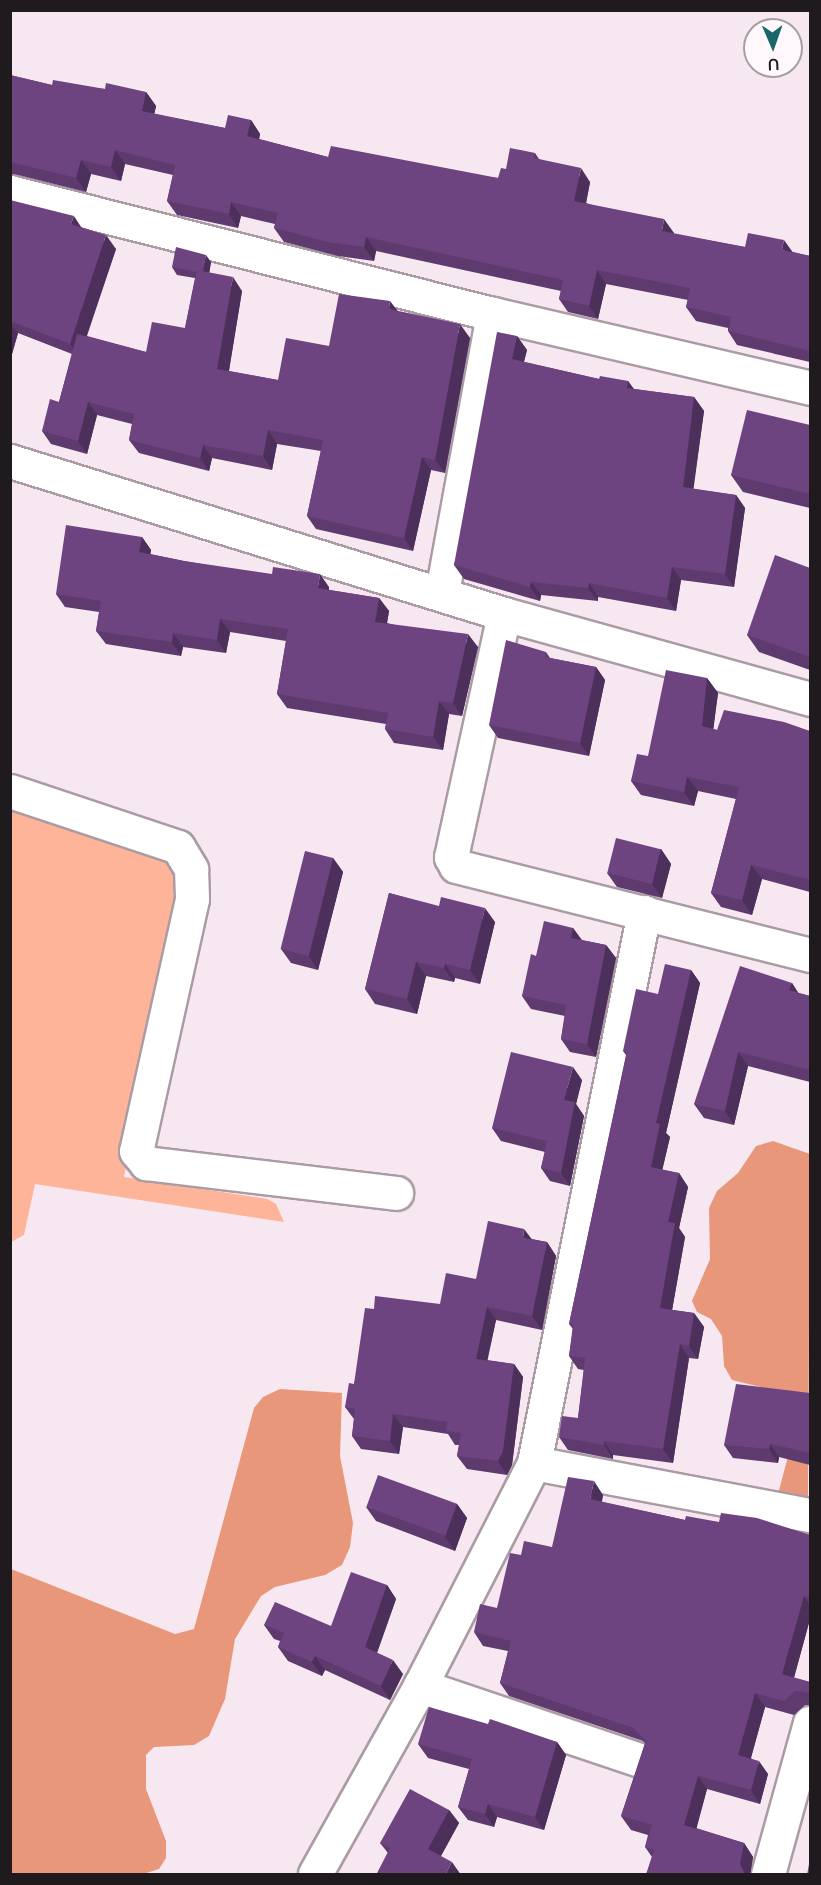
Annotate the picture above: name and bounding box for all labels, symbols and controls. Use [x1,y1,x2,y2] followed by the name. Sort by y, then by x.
[743,18,803,78] north arrow
[767,53,780,75] text: U

